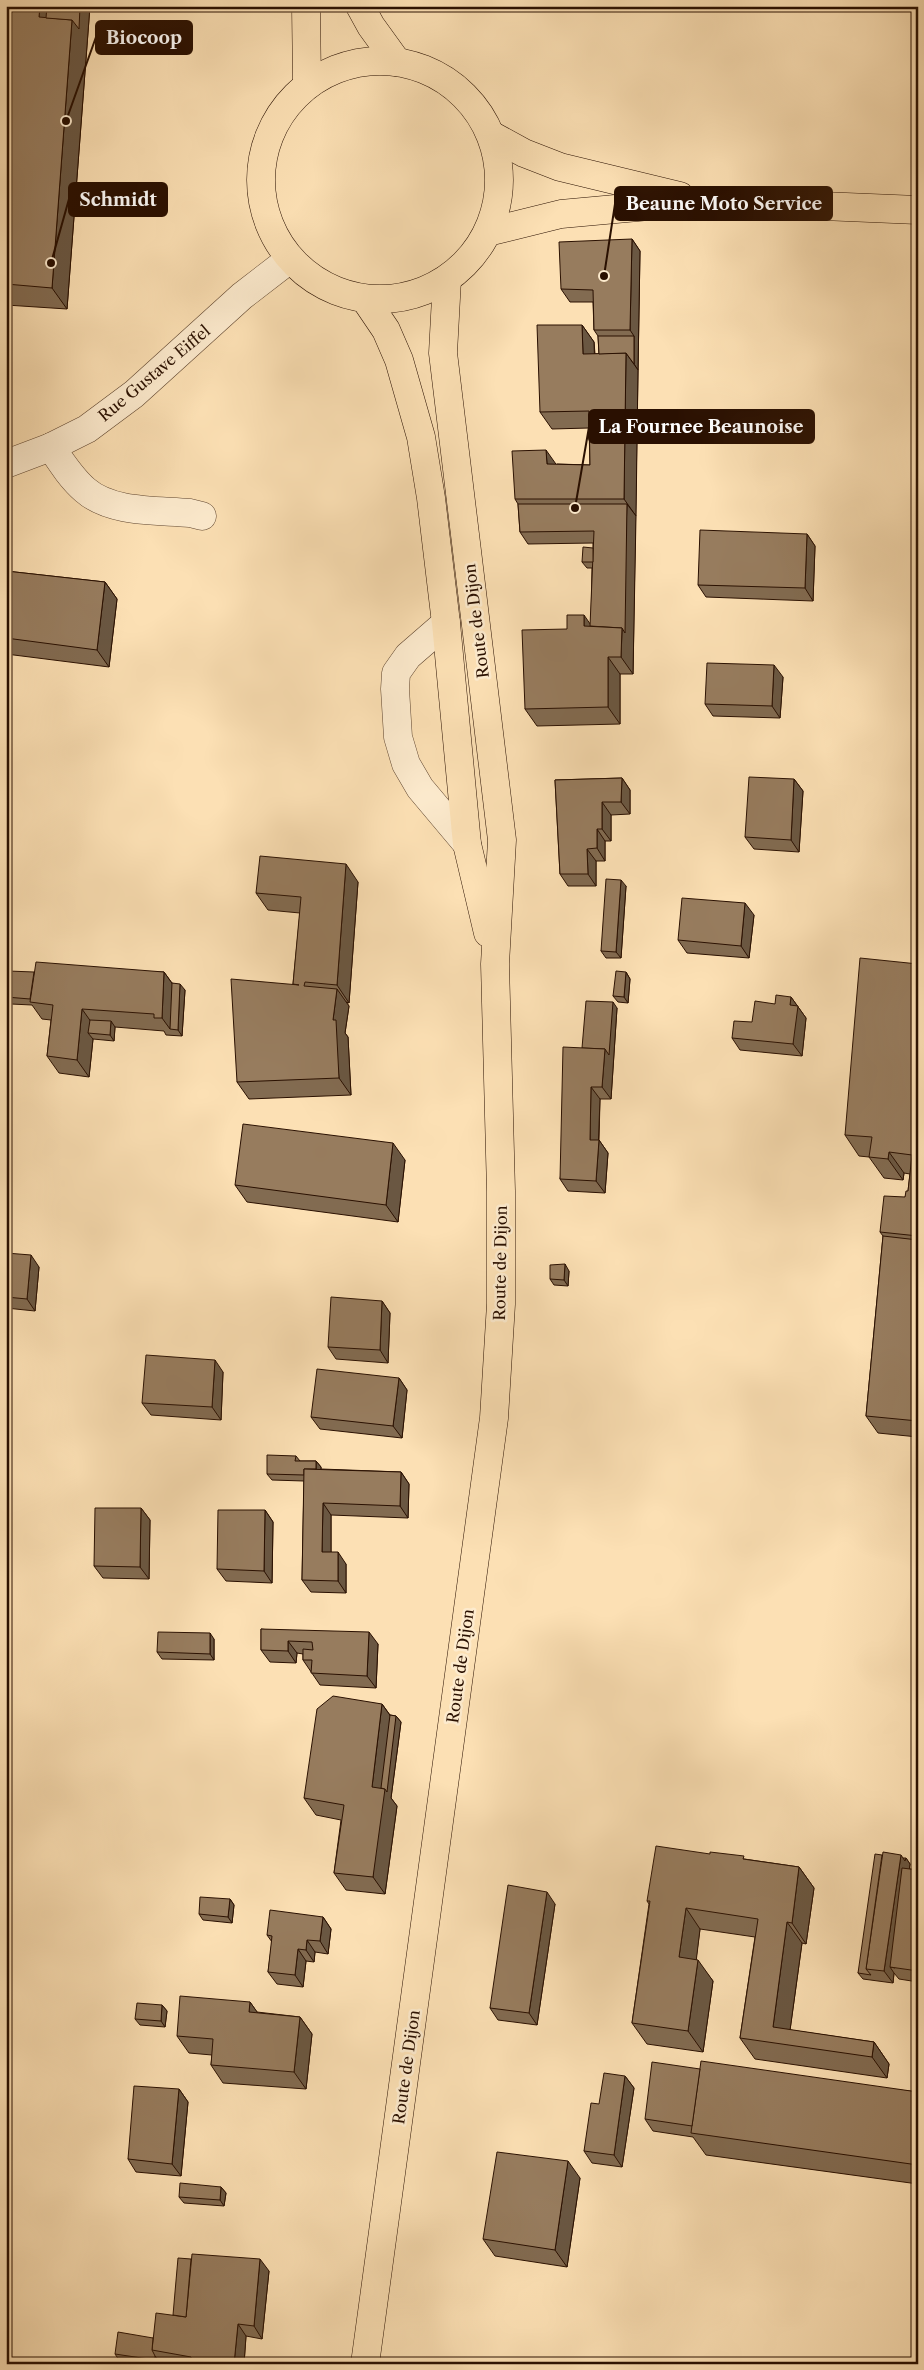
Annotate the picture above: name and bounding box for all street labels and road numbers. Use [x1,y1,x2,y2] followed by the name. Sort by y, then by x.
[94,320,214,426] street label: Rue Gustave Eiffel
[459,563,493,679] street label: Route de Dijon
[489,1205,511,1321] street label: Route de Dijon
[442,1608,478,1724] street label: Route de Dijon
[388,2009,424,2125] street label: Route de Dijon

